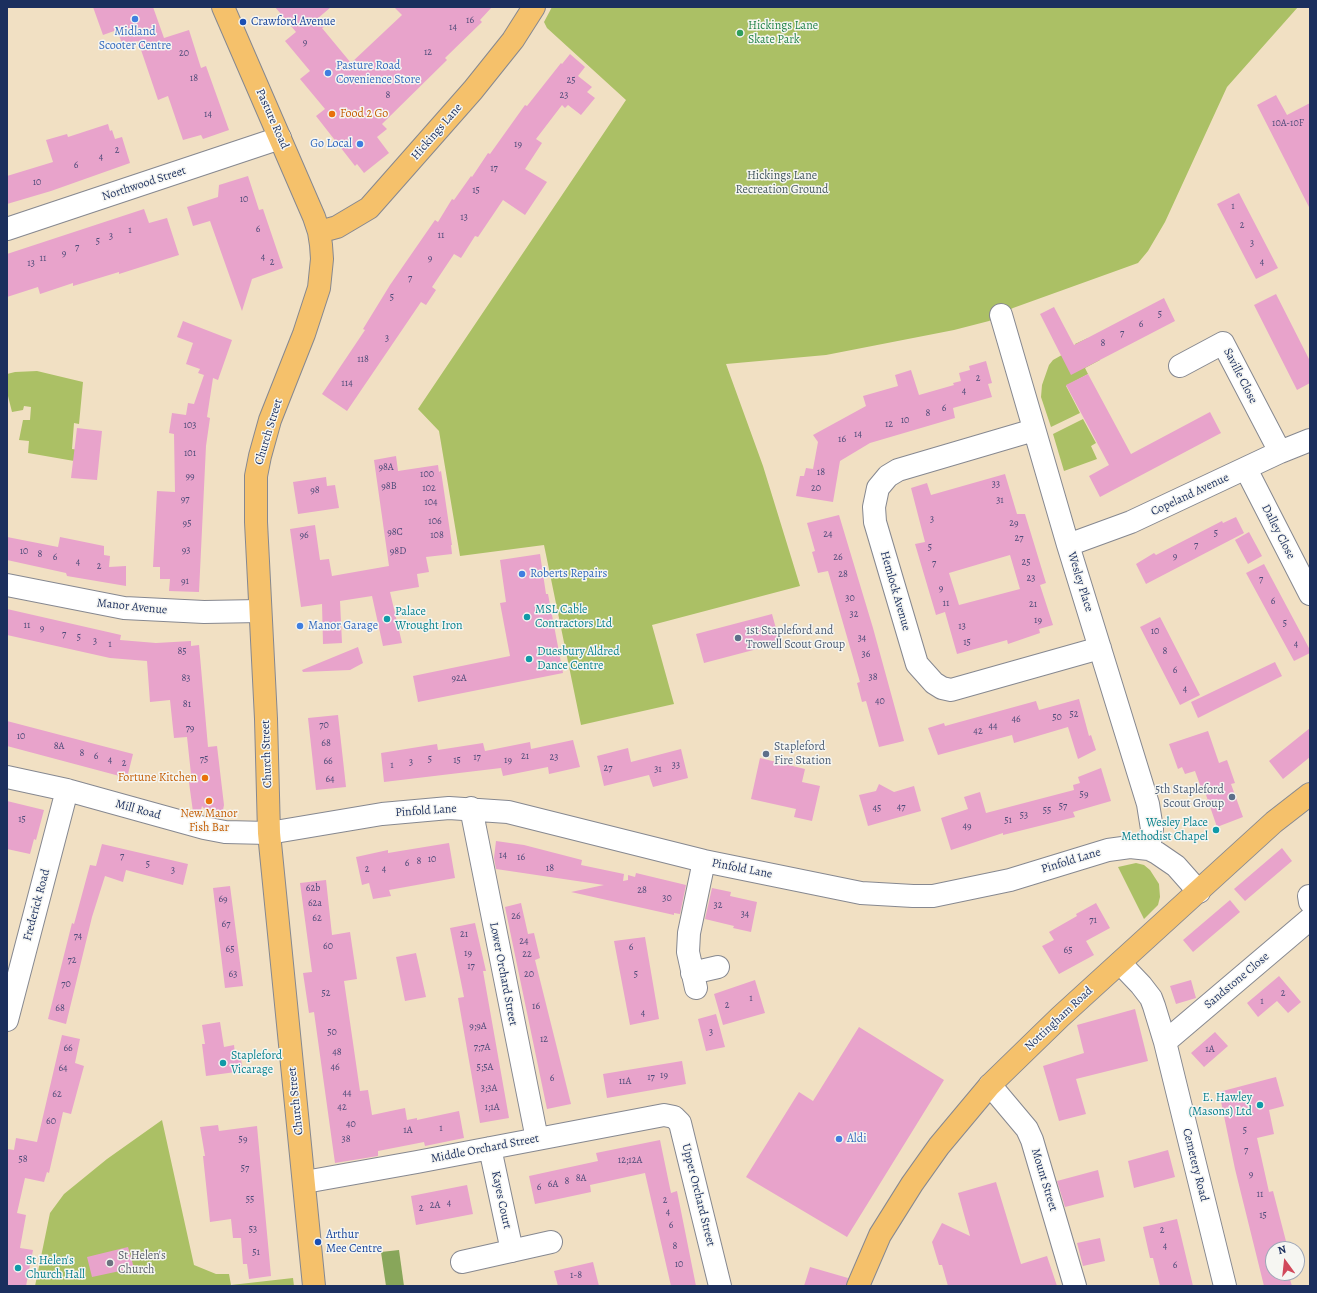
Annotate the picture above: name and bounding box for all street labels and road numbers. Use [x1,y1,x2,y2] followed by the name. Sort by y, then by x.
[252,87,292,151] street label: Pasture Road
[409,101,465,163] street label: Hickings Lane
[100,164,188,204] street label: Northwood Street
[1220,346,1260,406] street label: Saville Close
[252,397,286,467] street label: Church Street
[1149,471,1231,519] street label: Copeland Avenue
[1258,502,1298,562] street label: Dalley Close
[877,549,913,633] street label: Hemlock Avenue
[1064,550,1096,614] street label: Wesley Place
[96,596,168,618] street label: Manor Avenue
[259,720,275,788] street label: Church Street
[114,797,162,823] street label: Mill Road
[395,802,457,820] street label: Pinfold Lane
[1039,845,1103,877] street label: Pinfold Lane
[710,856,774,882] street label: Pinfold Lane
[20,867,54,943] street label: Frederick Road
[486,921,520,1027] street label: Lower Orchard Street
[1202,950,1272,1012] street label: Sandstone Close
[1022,984,1096,1054] street label: Nottingham Road
[285,1066,307,1136] street label: Church Street
[1179,1127,1211,1203] street label: Cemetery Road
[430,1131,540,1167] street label: Middle Orchard Street
[678,1142,718,1248] street label: Upper Orchard Street
[1028,1147,1060,1213] street label: Mount Street
[488,1170,514,1230] street label: Kayes Court

